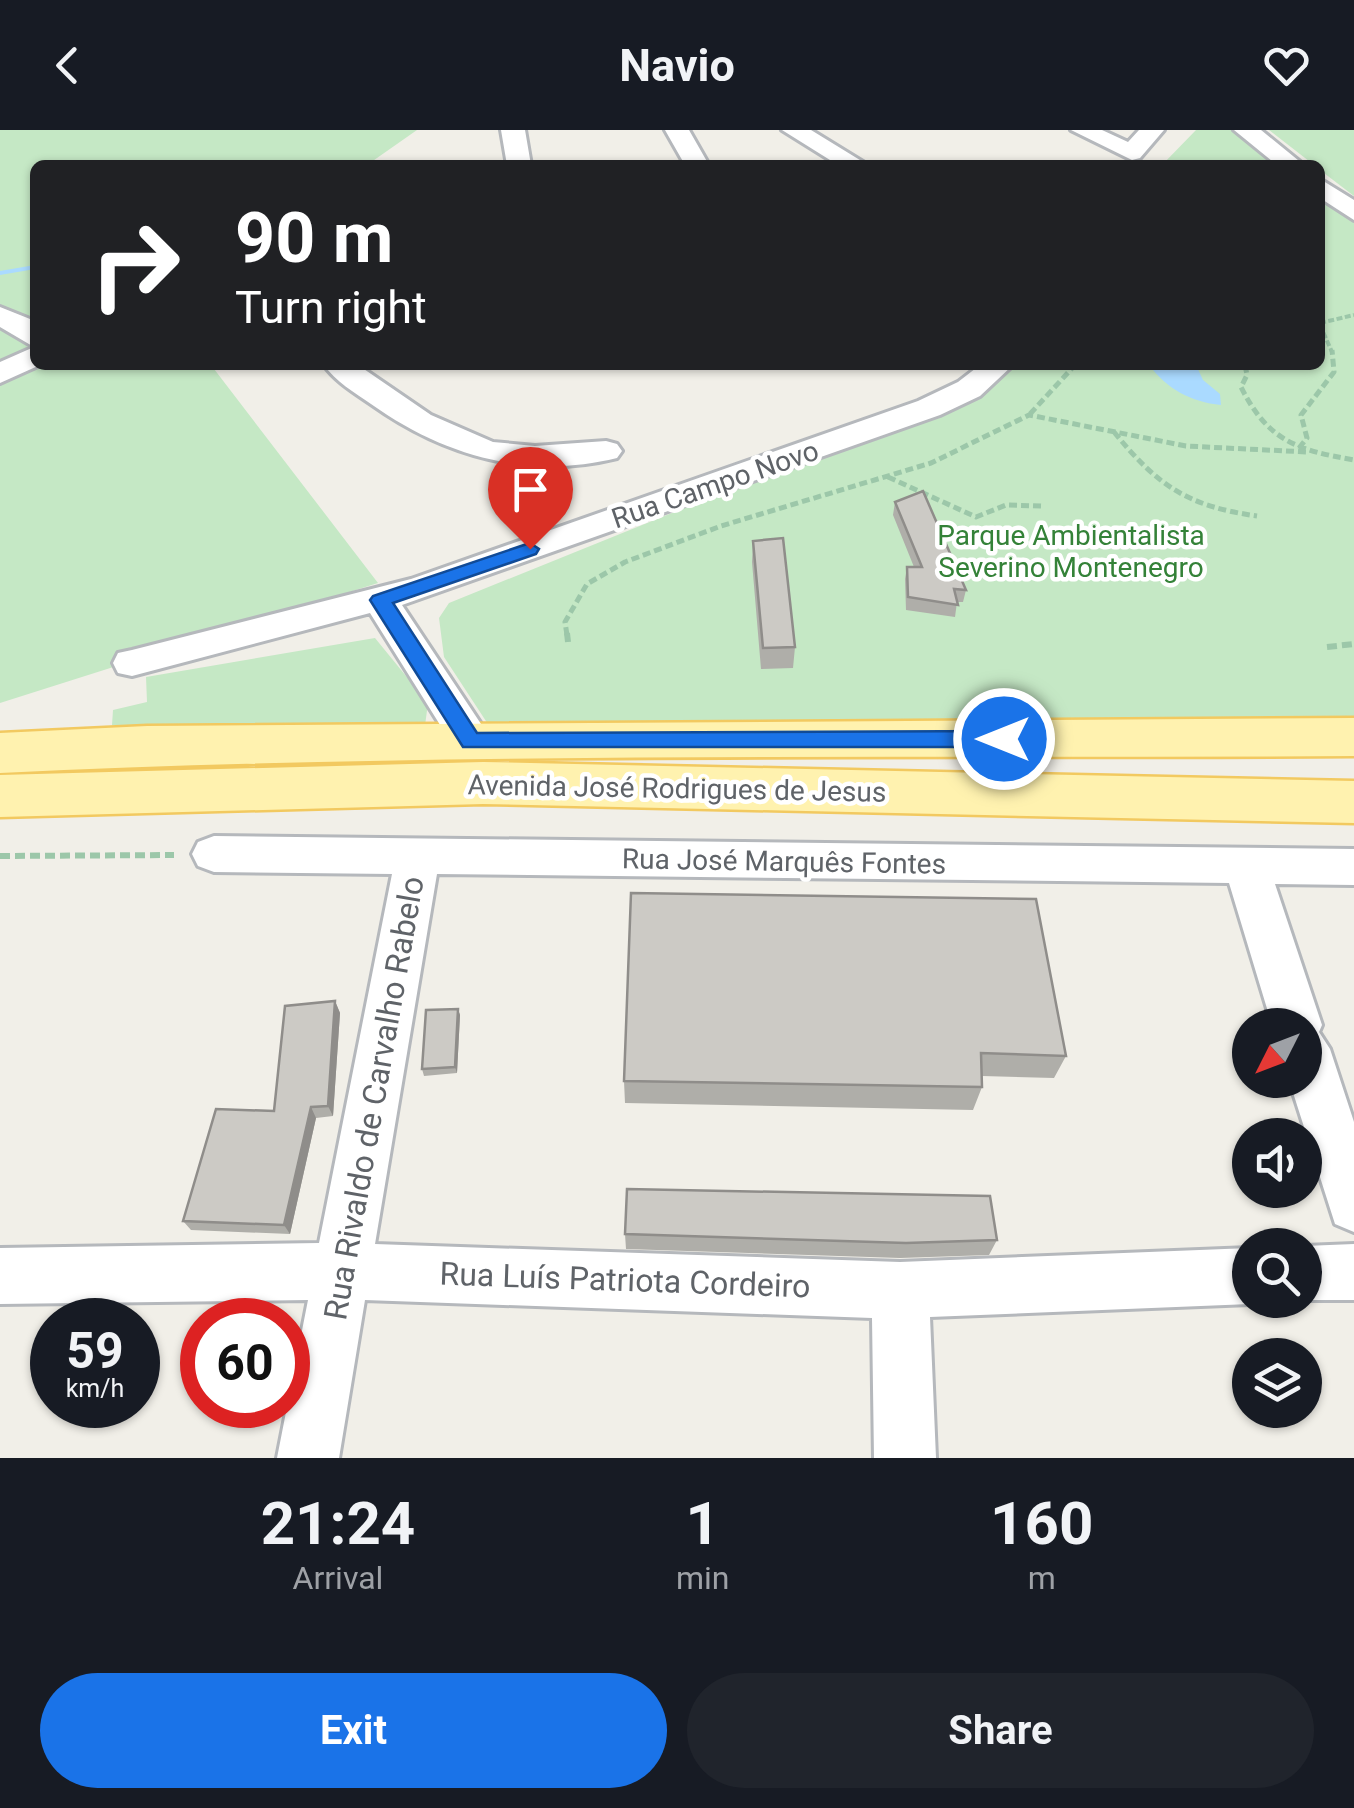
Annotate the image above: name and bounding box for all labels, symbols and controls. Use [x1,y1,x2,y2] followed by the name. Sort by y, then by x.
[40,38,95,93] icon: back
[1259,38,1314,93] icon: heart
[619,39,735,92] text: Navio
[235,197,393,279] text: 90 m
[70,200,200,330] icon: right
[235,281,427,334] text: Turn right
[607,434,823,535] street label: Rua Campo Novo
[488,447,573,550] pin
[503,462,558,517] icon: arrive
[937,519,1205,584] park label: Parque Ambientalista Severino Montenegro
[952,687,1056,791] position arrow
[467,768,887,809] street label: Avenida José Rodrigues de Jesus
[622,842,946,881] street label: Rua José Marquês Fontes
[316,873,432,1323] street label: Rua Rivaldo de Carvalho Rabelo
[1232,1008,1322,1098] north arrow
[1232,1008,1322,1428] map controls
[1232,1118,1322,1208] button: sound
[1232,1228,1322,1318] button: search
[439,1255,811,1305] street label: Rua Luís Patriota Cordeiro
[180,1298,310,1428] speed limit sign: 60
[66,1322,124,1380] text: 59
[1232,1338,1322,1428] button: layers
[66,1374,124,1403] text: km/h
[261,1488,415,1559] text: 21:24
[685,1488,720,1559] text: 1
[990,1488,1093,1559] text: 160
[293,1559,383,1597] text: Arrival
[676,1559,729,1597] text: min
[1028,1559,1056,1597] text: m
[40,1673,667,1788] button: Exit
[687,1673,1314,1788] button: Share

